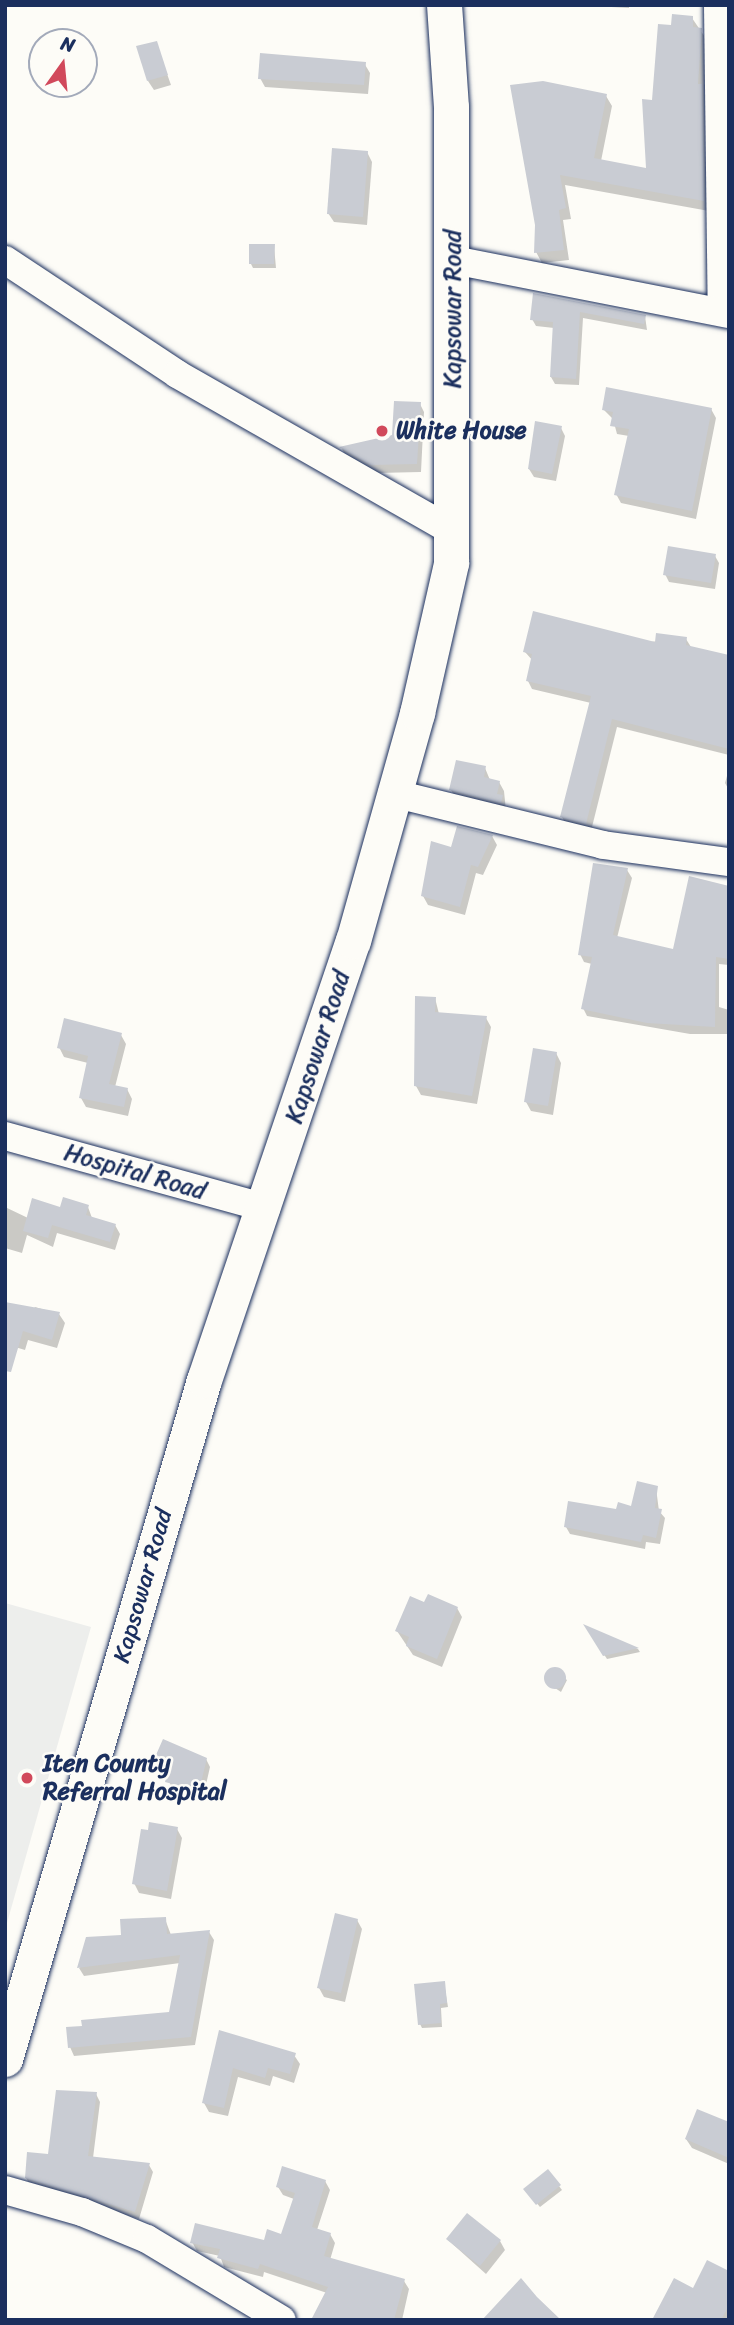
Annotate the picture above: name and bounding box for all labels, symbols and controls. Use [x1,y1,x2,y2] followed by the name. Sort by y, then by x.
[57,27,79,62] text: N
[28,28,98,98] north arrow
[439,230,467,388] street label: Kapsowar Road
[396,417,527,445] place label: White House
[374,423,390,439] marker: White House
[280,967,356,1127] street label: Kapsowar Road
[61,1138,209,1206] street label: Hospital Road
[107,1506,179,1666] street label: Kapsowar Road
[43,1750,226,1806] place label: Iten County Referral Hospital
[17,1768,37,1788] marker: Iten County Referral Hospital

